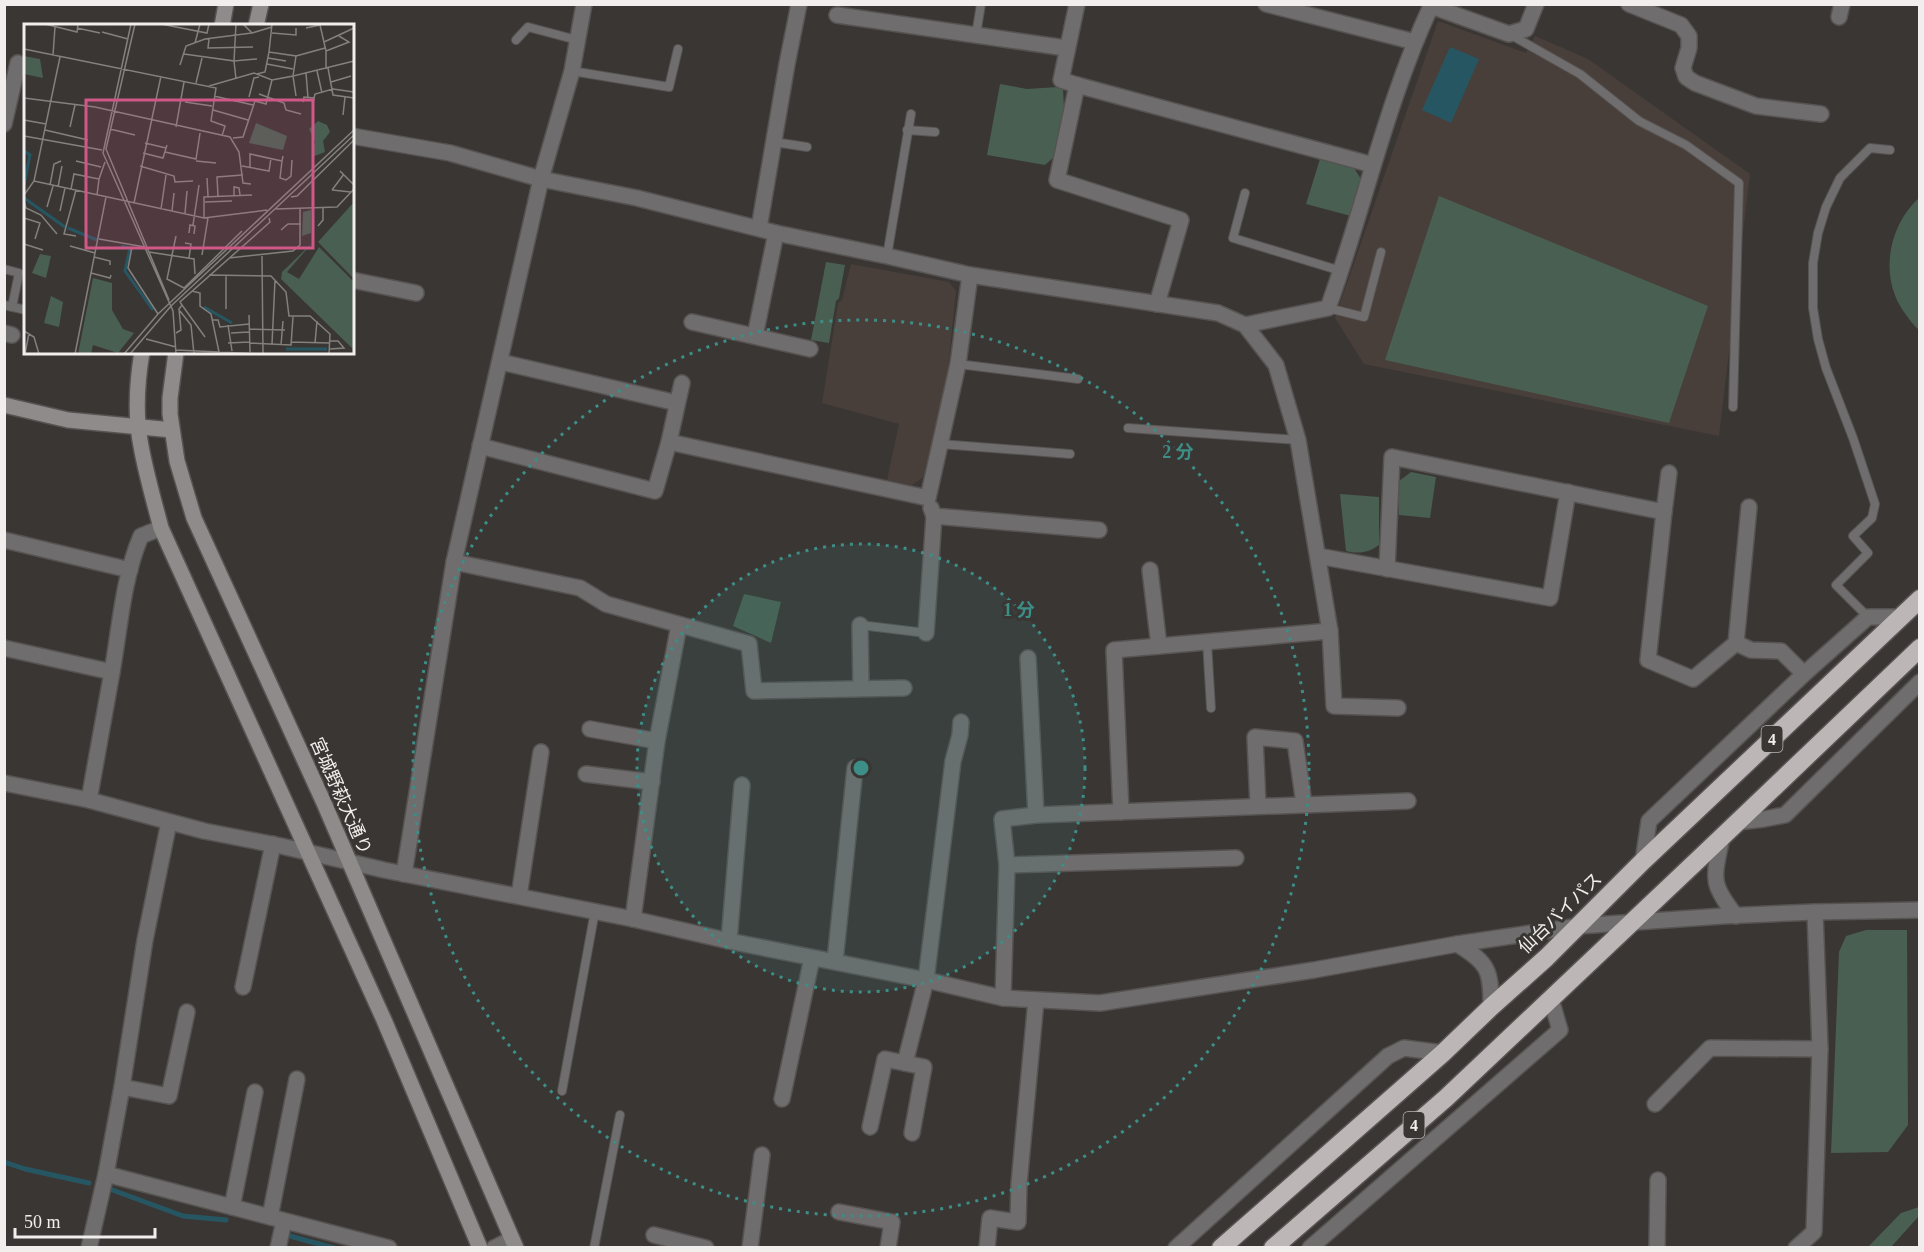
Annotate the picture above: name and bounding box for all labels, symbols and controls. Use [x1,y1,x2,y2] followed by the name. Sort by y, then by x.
[24,24,354,354] inset map
[1162,442,1194,462] text: 2 分
[1003,600,1035,620] text: 1 分
[1762,726,1782,752] road number: 4
[306,734,376,858] street label: 宮城野萩大通り
[851,758,871,778] centre of rings
[1514,868,1606,958] street label: 仙台バイパス
[1404,1112,1424,1138] road number: 4
[15,1201,154,1239] scale bar
[24,1212,61,1232] text: 50 m

